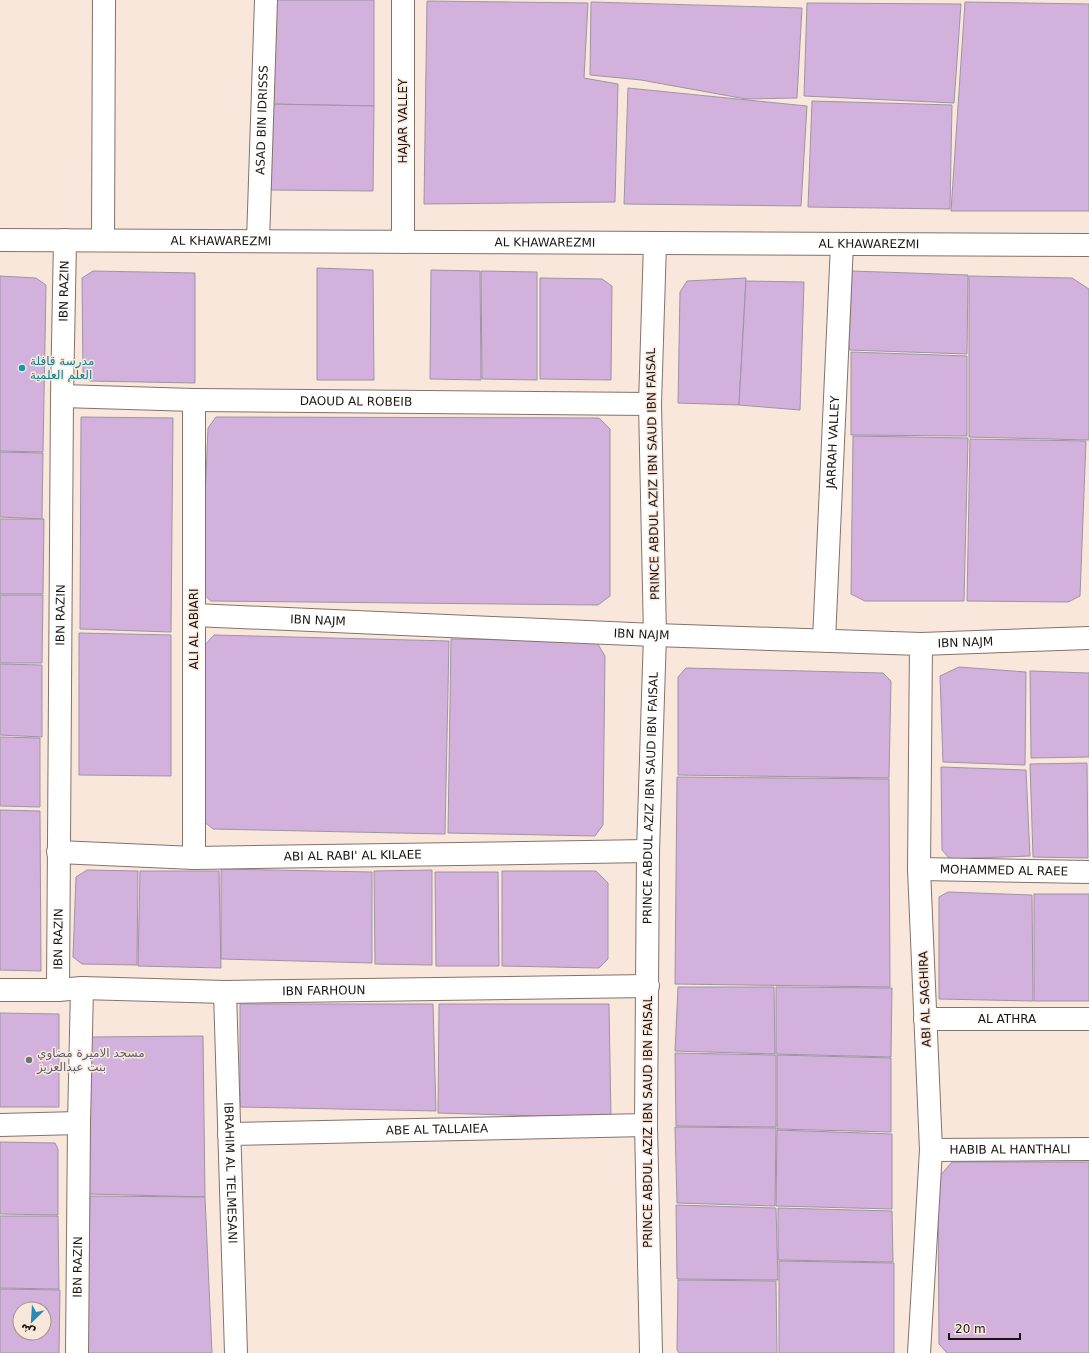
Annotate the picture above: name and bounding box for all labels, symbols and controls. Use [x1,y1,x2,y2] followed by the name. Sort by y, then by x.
[253,65,271,175] street label: ASAD BIN IDRISSS
[396,78,410,163] street label: HAJAR VALLEY
[171,234,271,248] street label: AL KHAWAREZMI
[495,235,595,250] street label: AL KHAWAREZMI
[819,237,919,251] street label: AL KHAWAREZMI
[56,260,72,322] street label: IBN RAZIN
[644,348,662,600] street label: PRINCE ABDUL AZIZ IBN SAUD IBN FAISAL
[30,354,94,382] place label: مدرسة قافلة العلم العلمية
[17,363,27,373] marker: مدرسة قافلة العلم العلمية
[300,394,412,409] street label: DAOUD AL ROBEIB
[824,395,842,490] street label: JARRAH VALLEY
[53,584,68,646] street label: IBN RAZIN
[187,588,201,670] street label: ALI AL ABIARI
[290,612,346,629] street label: IBN NAJM
[613,626,670,642] street label: IBN NAJM
[937,634,993,650] street label: IBN NAJM
[640,671,661,924] street label: PRINCE ABDUL AZIZ IBN SAUD IBN FAISAL
[284,847,422,864] street label: ABI AL RABI' AL KILAEE
[940,862,1068,879] street label: MOHAMMED AL RAEE
[51,908,66,970] street label: IBN RAZIN
[916,950,934,1047] street label: ABI AL SAGHIRA
[282,983,366,998] street label: IBN FARHOUN
[641,996,655,1248] street label: PRINCE ABDUL AZIZ IBN SAUD IBN FAISAL
[978,1012,1037,1026] street label: AL ATHRA
[36,1046,145,1075] place label: مسجد الاميرة مضاوي بنت عبدالعزيز
[24,1055,34,1065] marker: مسجد الاميرة مضاوي بنت عبدالعزيز
[221,1102,240,1244] street label: IBRAHIM AL TELMESANI
[386,1121,489,1138] street label: ABE AL TALLAIEA
[950,1142,1070,1157] street label: HABIB AL HANTHALI
[70,1236,85,1298] street label: IBN RAZIN
[12,1301,52,1341] north arrow
[949,1315,1020,1341] scale bar
[18,1321,38,1339] text: ش
[955,1322,986,1336] text: 20 m

